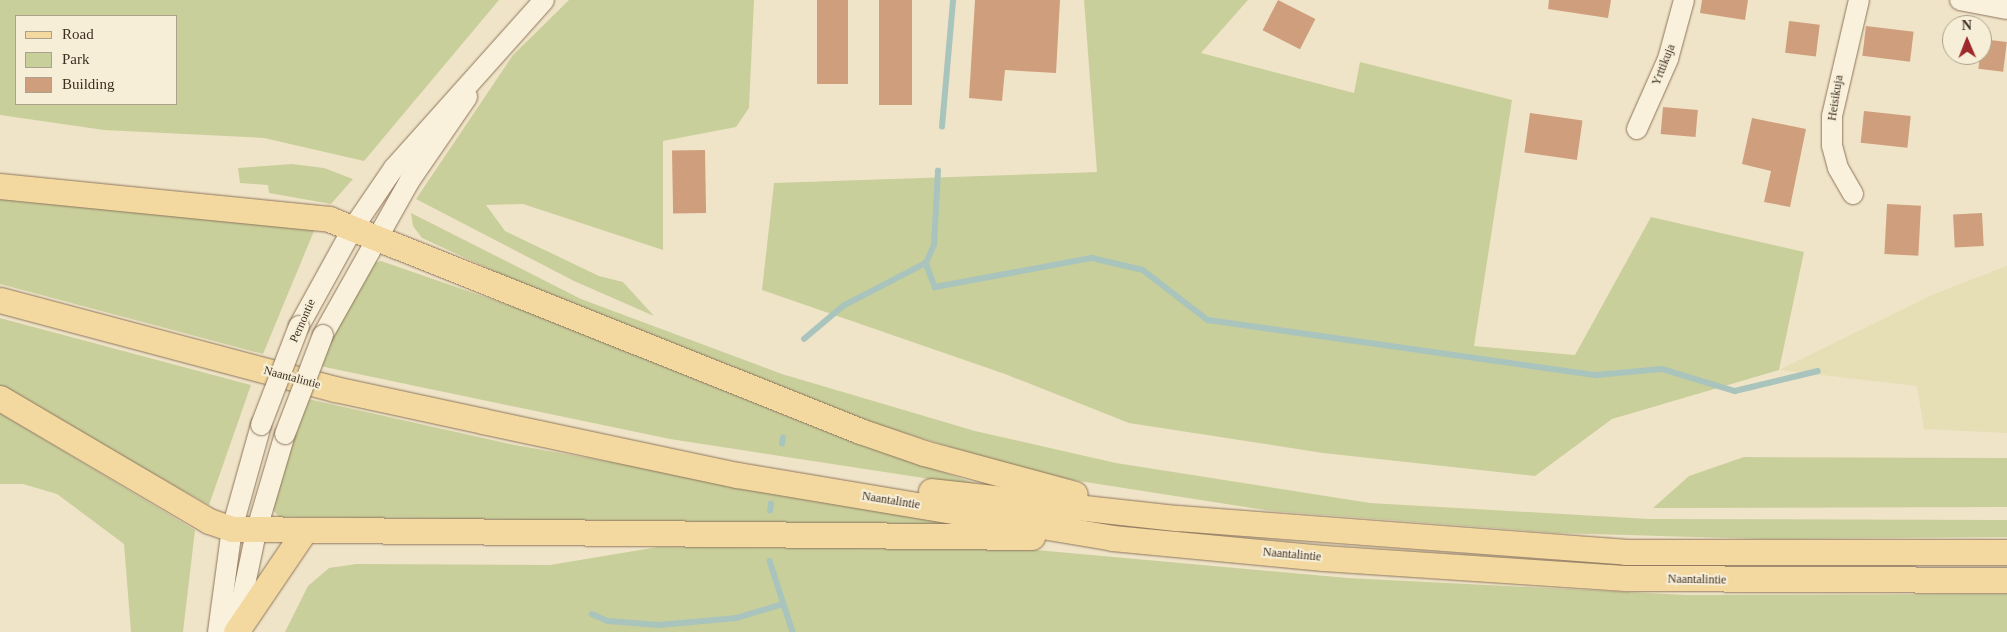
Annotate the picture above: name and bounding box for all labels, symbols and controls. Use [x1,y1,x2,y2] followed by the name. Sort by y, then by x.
[15,15,178,105] legend
[1942,15,1992,65] north arrow
[1962,18,1972,33] text: N
[62,26,94,42] text: Road
[1649,42,1679,88] street label: Yrttikuja
[62,51,90,67] text: Park
[1825,74,1847,122] street label: Heisikuja
[62,76,115,92] text: Building
[287,297,319,345] street label: Pernontie
[262,363,322,393] street label: Naantalintie
[861,489,921,513] street label: Naantalintie
[1262,545,1322,565] street label: Naantalintie
[1668,572,1726,588] street label: Naantalintie

